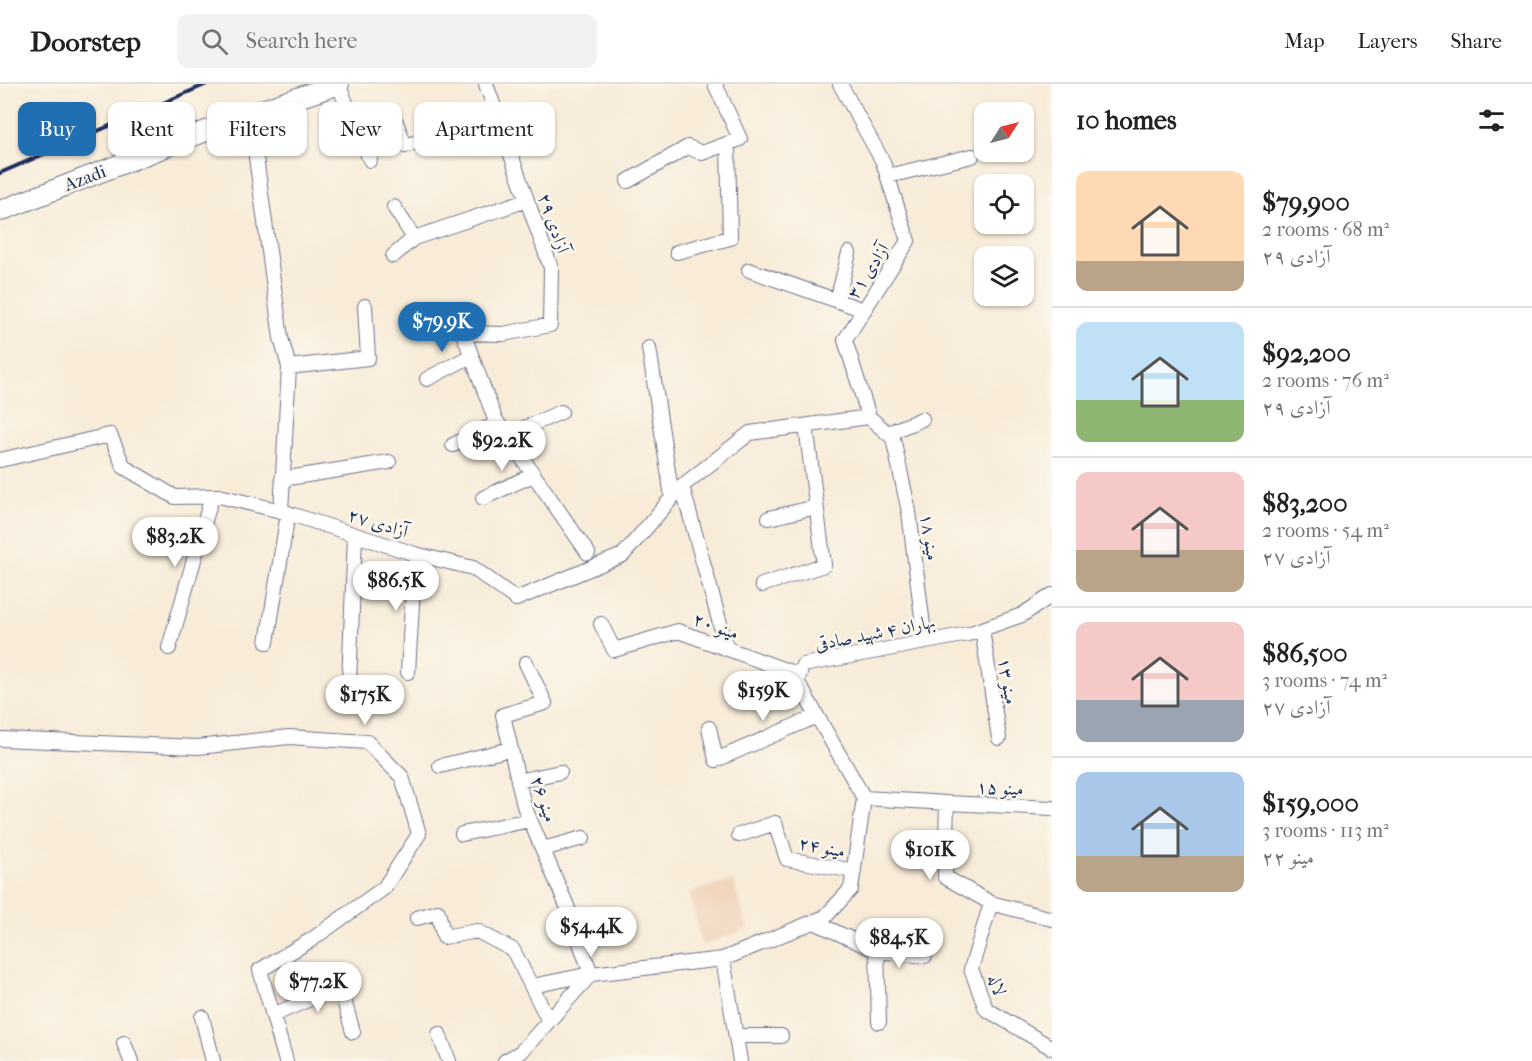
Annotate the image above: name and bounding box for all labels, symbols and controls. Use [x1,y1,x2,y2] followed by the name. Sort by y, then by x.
[177,14,597,68] search box
[30,25,141,58] text: Doorstep
[198,25,231,58] icon: search
[246,28,357,54] text: Search here
[1284,29,1325,53] text: Map
[1358,29,1417,53] text: Layers
[1450,29,1502,53] text: Share
[18,102,96,156] chip: Buy
[108,102,195,156] chip: Rent
[207,102,307,156] chip: Filters
[319,102,402,156] chip: New
[414,102,555,156] chip: Apartment
[974,102,1034,162] north arrow
[974,102,1034,306] map controls
[1475,104,1508,137] icon: filters
[1076,105,1177,136] text: 10 homes
[60,161,110,196] street label: Azadi
[974,174,1034,234] button: locate
[1262,187,1350,218] text: $79,900
[534,191,574,258] street label: آزادی ۲۹
[1124,195,1196,267] icon: home
[1262,218,1389,241] text: 2 rooms · 68 m²
[843,238,895,303] street label: آزادی ۳۱
[1262,245,1331,268] text: آزادی ۲۹
[974,246,1034,306] button: layers
[393,302,491,353] pin: $79.9K
[412,310,472,333] text: $79.9K
[1262,338,1351,369] text: $92,200
[1124,346,1196,418] icon: home
[1262,369,1389,392] text: 2 rooms · 76 m²
[1262,396,1331,419] text: آزادی ۲۹
[453,421,551,472] pin: $92.2K
[472,429,532,452] text: $92.2K
[1262,488,1347,519] text: $83,200
[1124,496,1196,568] icon: home
[345,504,412,543] street label: آزادی ۲۷
[916,512,943,562] street label: مینو ۱۸
[126,517,224,568] pin: $83.2K
[1262,519,1389,542] text: 2 rooms · 54 m²
[146,525,204,548] text: $83.2K
[1262,546,1331,569] text: آزادی ۲۷
[347,561,445,612] pin: $86.5K
[367,569,425,592] text: $86.5K
[690,609,741,644] street label: مینو ۲۰
[813,612,937,656] street label: بهاران ۴ شهید صادقی
[1262,638,1348,669] text: $86,500
[1124,646,1196,718] icon: home
[993,656,1022,706] street label: مینو ۱۳
[1262,669,1387,692] text: 3 rooms · 74 m²
[721,671,805,722] pin: $159K
[323,675,407,726] pin: $175K
[737,679,789,702] text: $159K
[340,683,390,706] text: $175K
[1262,696,1331,719] text: آزادی ۲۷
[526,774,561,825] street label: مینو ۲۶
[976,777,1024,800] street label: مینو ۱۵
[1262,788,1359,819] text: $159,000
[1124,796,1196,868] icon: home
[1262,819,1389,842] text: 3 rooms · 113 m²
[888,830,972,881] pin: $101K
[797,833,847,862] street label: مینو ۲۴
[905,838,955,861] text: $101K
[1262,846,1314,869] text: مینو ۲۲
[542,907,640,958] pin: $54.4K
[560,915,622,938] text: $54.4K
[850,918,948,969] pin: $84.5K
[869,926,929,949] text: $84.5K
[269,962,367,1013] pin: $77.2K
[289,970,347,993] text: $77.2K
[983,971,1010,999] street label: لاله

